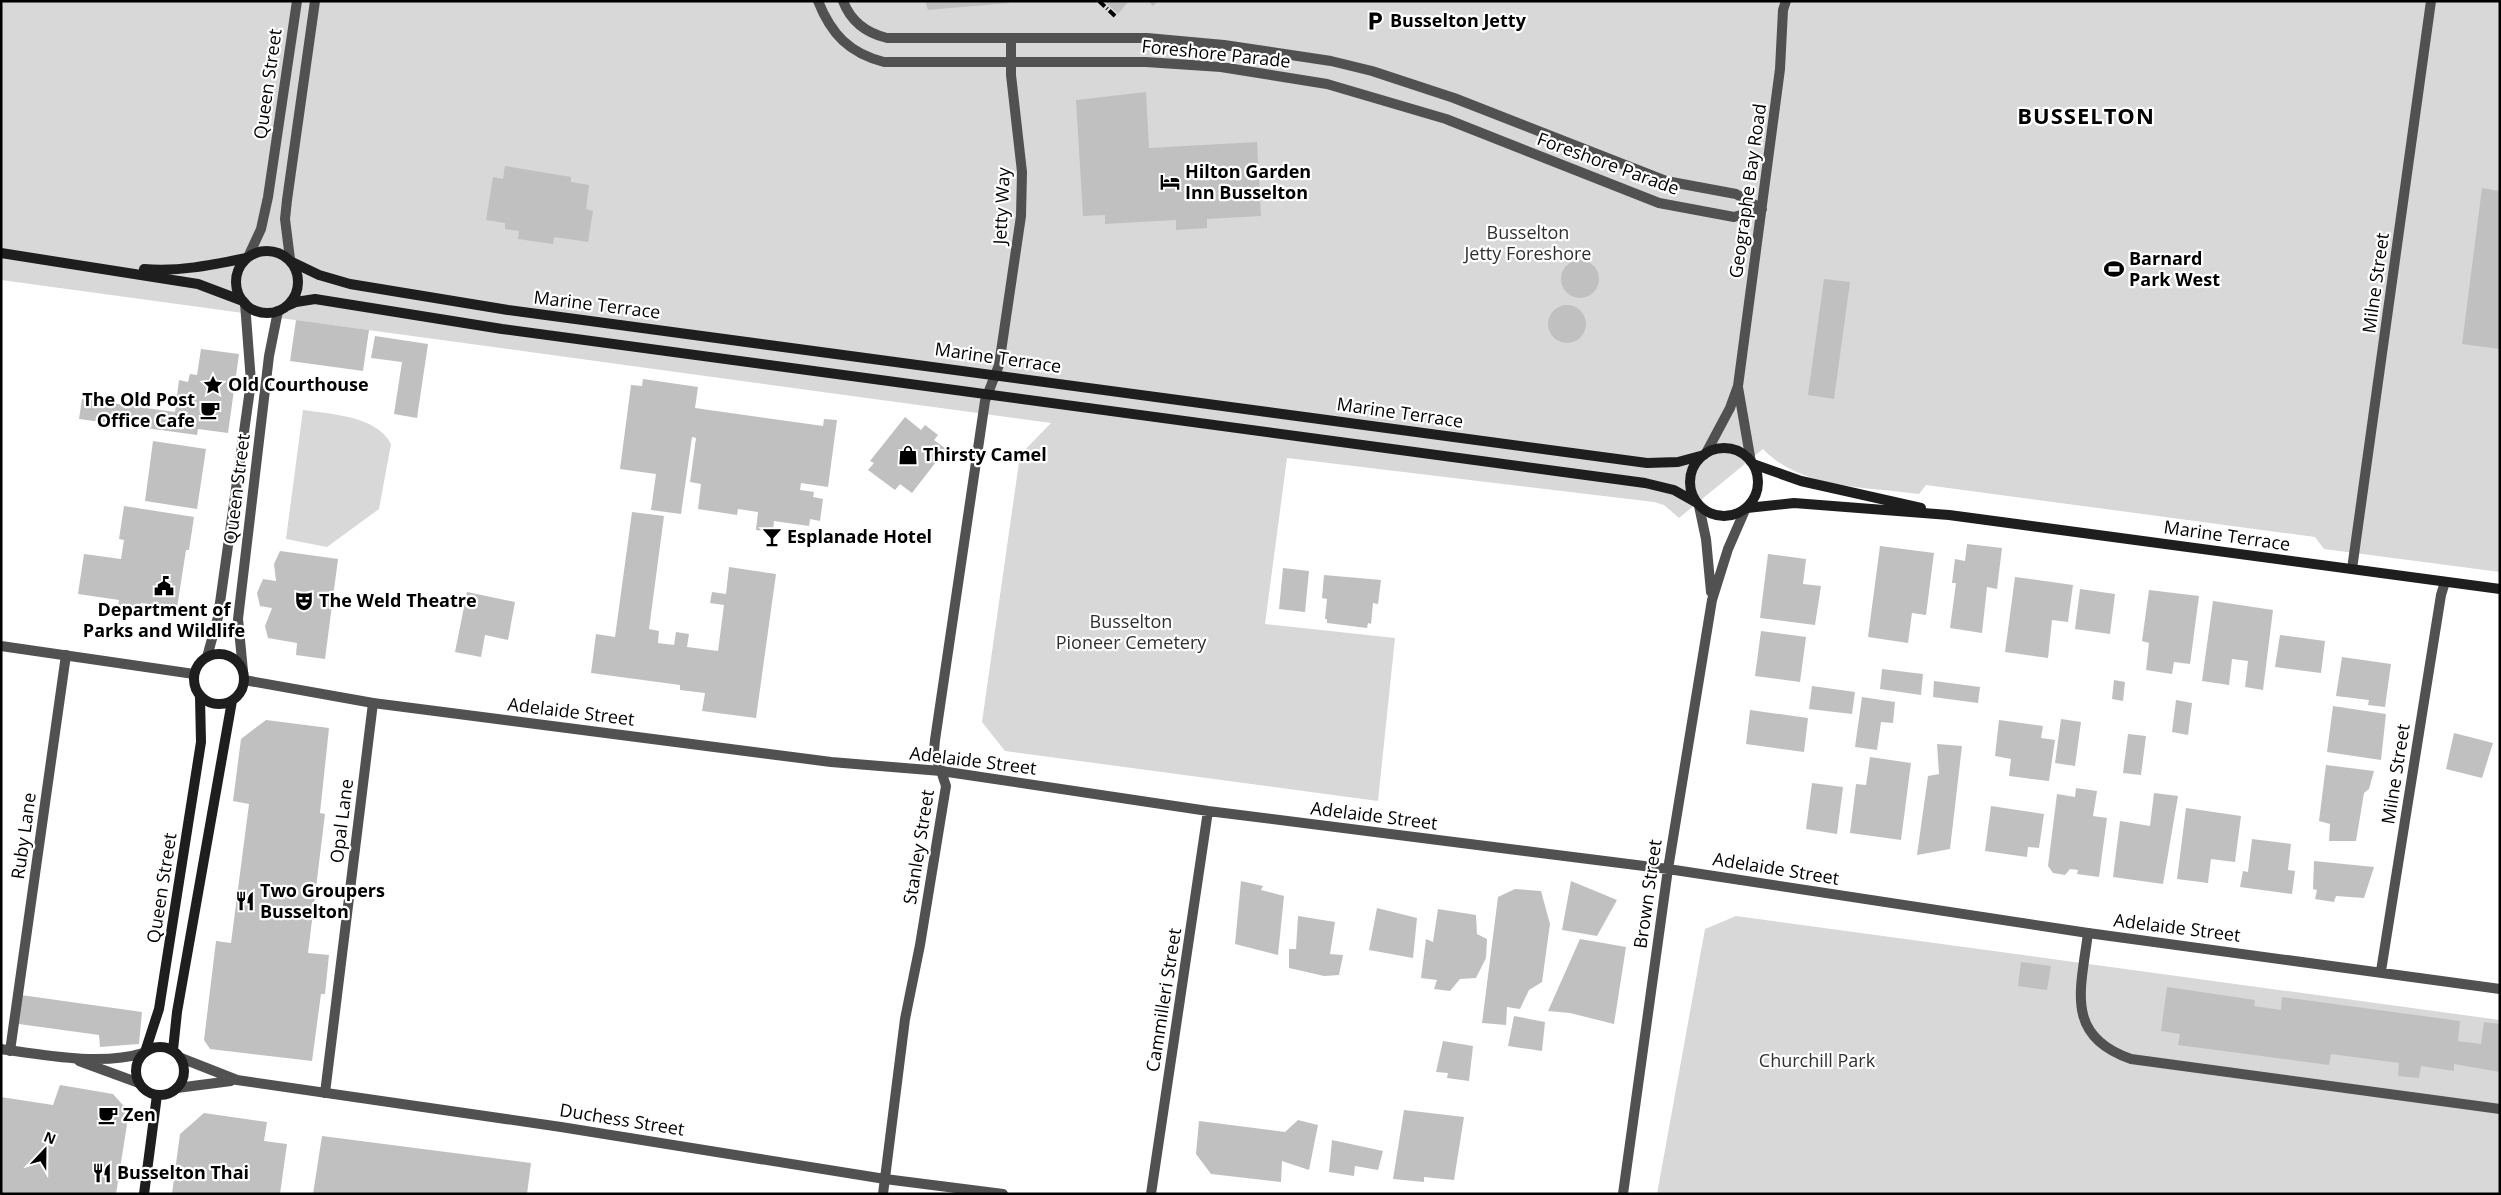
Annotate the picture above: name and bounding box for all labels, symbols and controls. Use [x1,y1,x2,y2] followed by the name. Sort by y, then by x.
[1390,8,1527,32] place label: Busselton Jetty
[1364,10,1386,32] parking icon: Busselton Jetty
[247,27,287,141] street label: Queen Street
[1141,33,1292,73] street label: Foreshore Parade
[2017,100,2155,130] district label: BUSSELTON
[1723,102,1771,280] street label: Geographe Bay Road
[1534,126,1683,200] street label: Foreshore Parade
[1185,159,1311,204] place label: Hilton Garden Inn Busselton
[987,166,1015,247] street label: Jetty Way
[1159,171,1181,193] hotel icon: Hilton Garden Inn Busselton
[1463,220,1591,265] park label: Busselton Jetty Foreshore
[2356,231,2394,335] street label: Milne Street
[2129,246,2220,291] place label: Barnard Park West
[2103,258,2125,280] sports icon: Barnard Park West
[532,284,662,324] street label: Marine Terrace
[933,336,1063,378] street label: Marine Terrace
[228,372,369,396] place label: Old Courthouse
[202,374,224,396] place icon: Old Courthouse
[82,387,195,432] place label: The Old Post Office Cafe
[1335,391,1465,433] street label: Marine Terrace
[199,399,221,421] cafe icon: The Old Post Office Cafe
[217,432,255,546] street label: Queen Street
[923,442,1047,466] place label: Thirsty Camel
[897,444,919,466] shop icon: Thirsty Camel
[2162,514,2292,556] street label: Marine Terrace
[787,524,932,548] place label: Esplanade Hotel
[761,526,783,548] bar icon: Esplanade Hotel
[153,575,175,597] public building icon: Department of Parks and Wildlife
[319,588,477,612] place label: The Weld Theatre
[293,590,315,612] theatre icon: The Weld Theatre
[83,597,245,642] place label: Department of Parks and Wildlife
[1056,609,1207,654] park label: Busselton Pioneer Cemetery
[506,691,636,731] street label: Adelaide Street
[2375,722,2415,826] street label: Milne Street
[908,740,1038,780] street label: Adelaide Street
[324,777,358,864] street label: Opal Lane
[897,788,939,906] street label: Stanley Street
[5,791,41,881] street label: Ruby Lane
[1309,795,1439,835] street label: Adelaide Street
[140,831,182,945] street label: Queen Street
[1627,838,1667,950] street label: Brown Street
[1711,846,1841,890] street label: Adelaide Street
[260,878,385,923] place label: Two Groupers Busselton
[234,890,256,912] restaurant icon: Two Groupers Busselton
[2112,907,2242,947] street label: Adelaide Street
[1140,926,1186,1073] street label: Cammilleri Street
[1759,1048,1876,1072] park label: Churchill Park
[558,1097,686,1141] street label: Duchess Street
[123,1102,156,1126] place label: Zen
[97,1104,119,1126] cafe icon: Zen
[20,1125,70,1175] north arrow
[41,1127,59,1148] text: N
[117,1160,249,1184] place label: Busselton Thai
[91,1162,113,1184] restaurant icon: Busselton Thai

